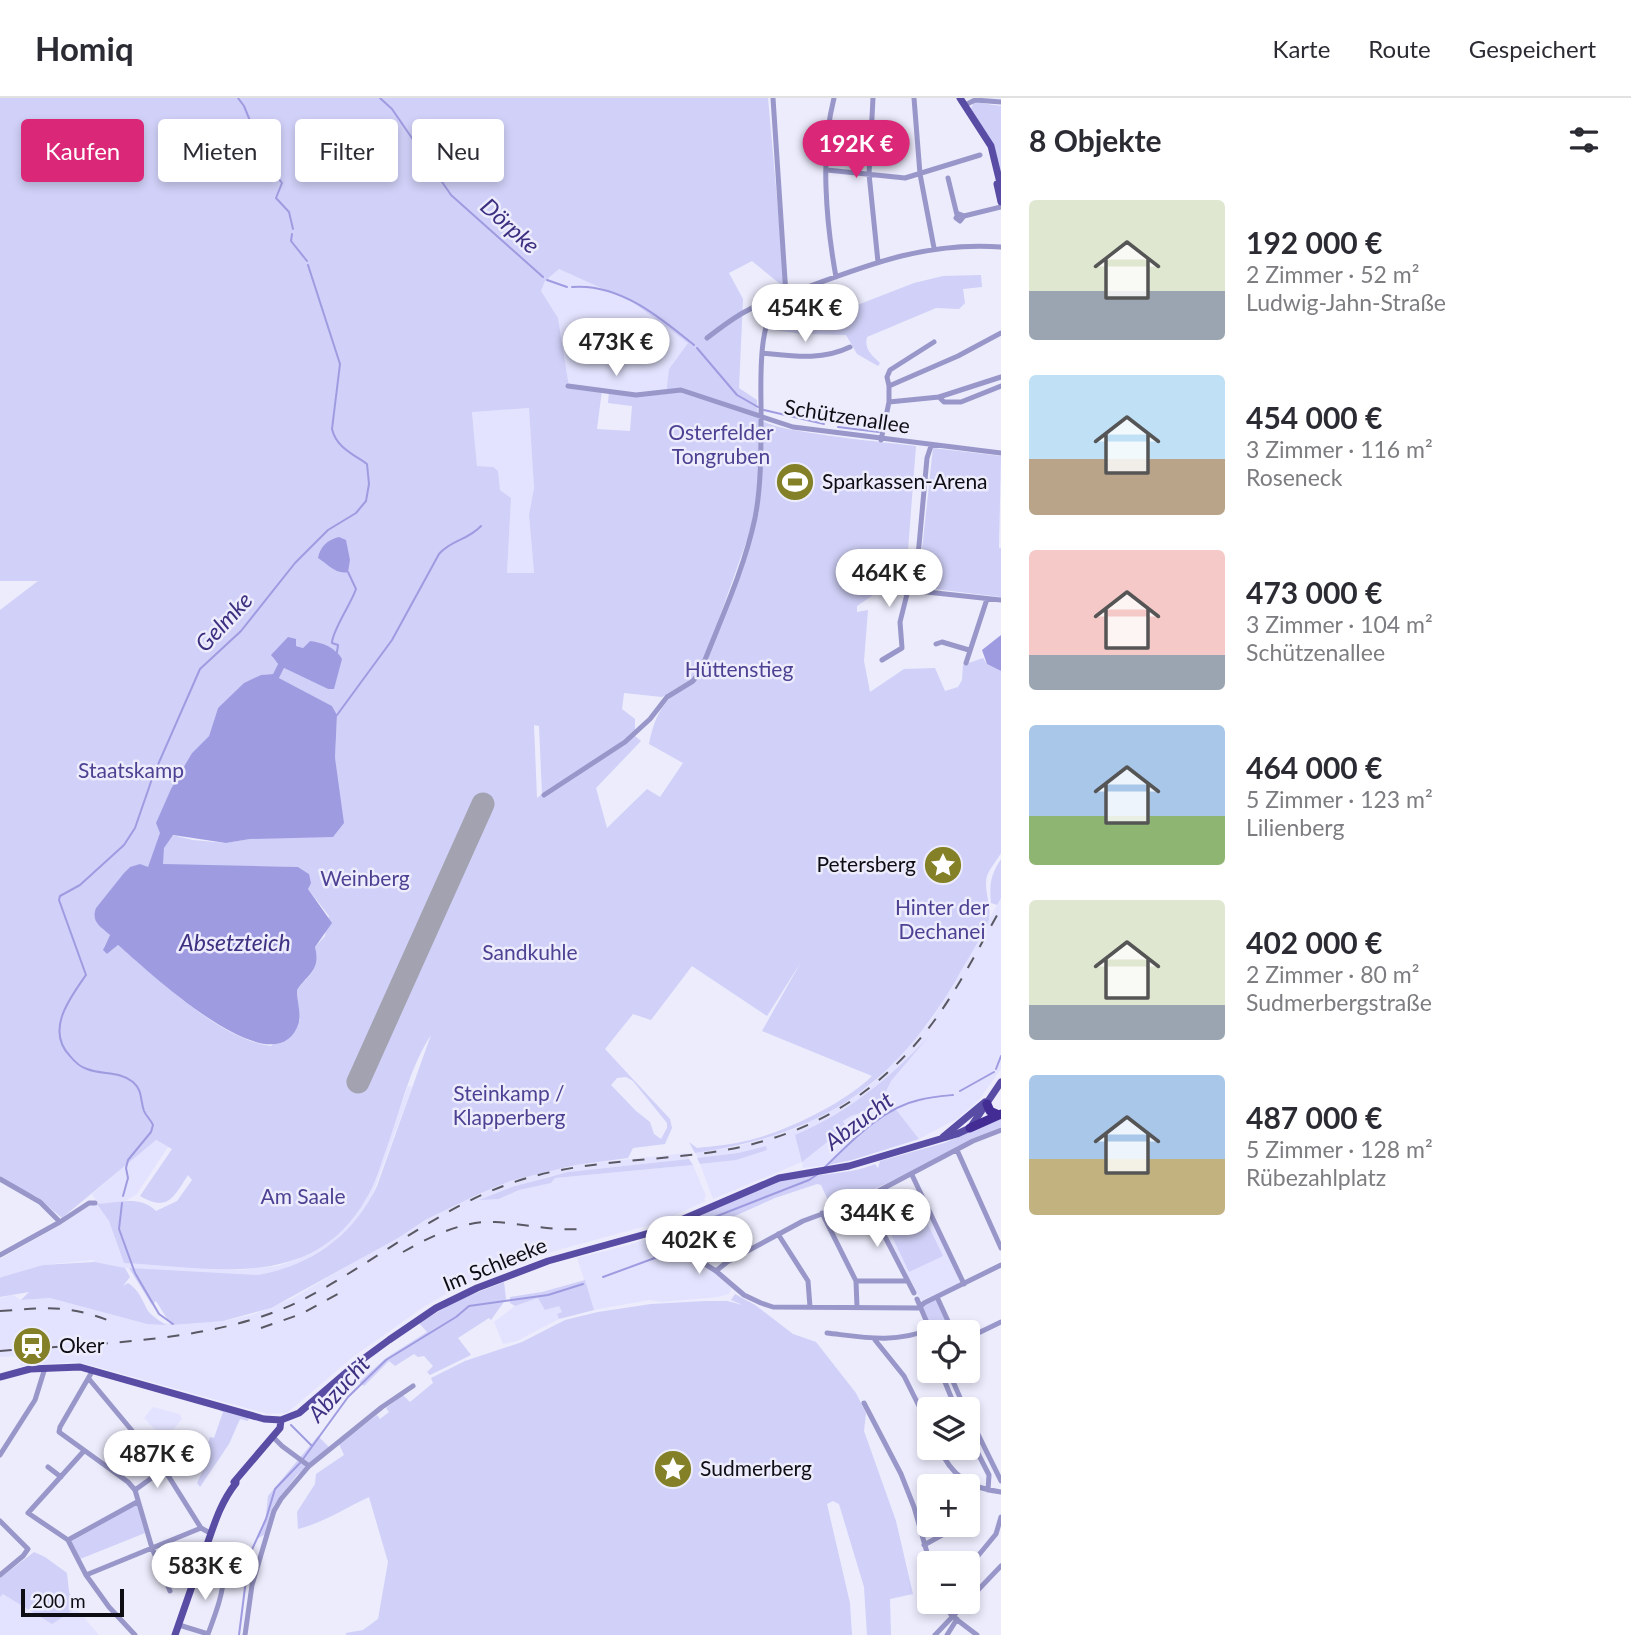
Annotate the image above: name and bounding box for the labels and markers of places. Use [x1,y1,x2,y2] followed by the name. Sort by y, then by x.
[799,120,913,180] pin: 192K €
[748,285,862,344] pin: 454K €
[559,318,673,378] pin: 473K €
[774,461,816,503] sports icon: Sparkassen-Arena
[822,468,988,493] place label: Sparkassen-Arena
[832,550,946,609] pin: 464K €
[922,844,964,886] place icon: Petersberg
[817,851,916,876] place label: Petersberg
[820,1190,934,1249] pin: 344K €
[642,1216,756,1276] pin: 402K €
[11,1325,53,1367] station icon: Oker
[59,1332,105,1357] place label: Oker
[100,1430,214,1490] pin: 487K €
[652,1448,694,1490] place icon: Sudmerberg
[700,1455,812,1480] place label: Sudmerberg
[148,1542,262,1602] pin: 583K €

